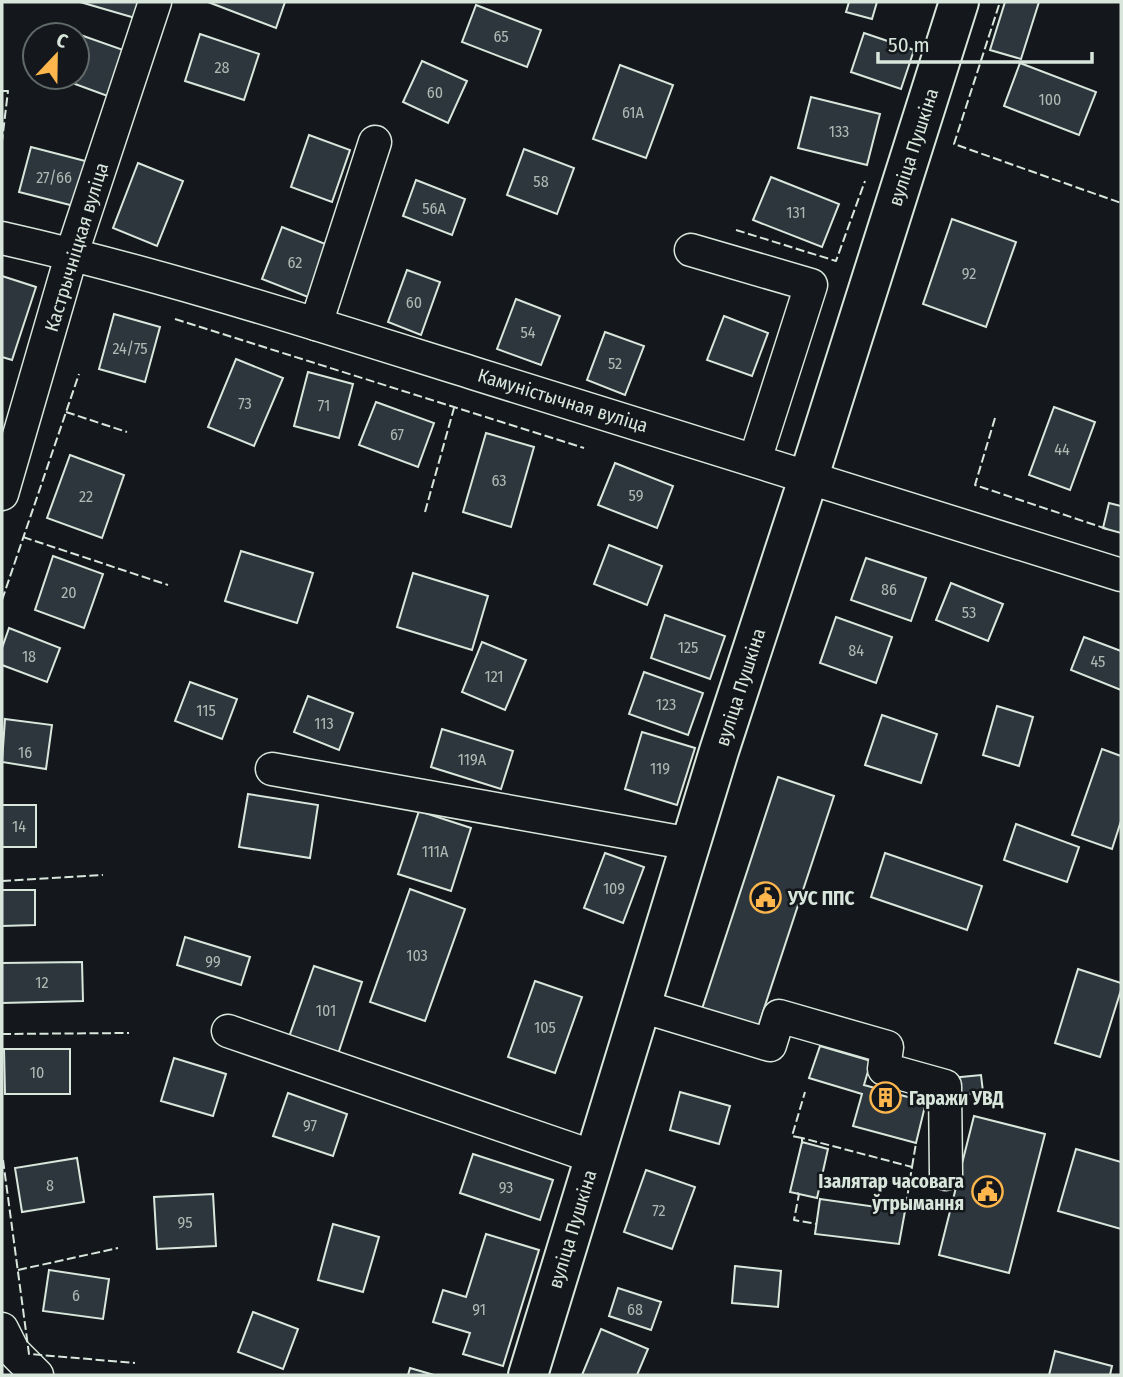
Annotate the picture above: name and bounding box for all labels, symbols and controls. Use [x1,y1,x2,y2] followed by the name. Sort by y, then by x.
[21,21,91,91] north arrow
[878,21,1092,65] scale bar
[493,27,509,46] house number: 65
[53,28,71,53] text: С
[888,32,930,58] text: 50 m
[214,58,230,77] house number: 28
[427,83,443,102] house number: 60
[884,85,943,209] street label: вуліца Пушкіна
[1039,90,1061,109] house number: 100
[622,103,645,122] house number: 61А
[829,122,849,141] house number: 133
[40,160,113,334] street label: Кастрычніцкая вуліца
[36,168,72,187] house number: 27/66
[533,172,549,191] house number: 58
[422,199,446,218] house number: 56А
[786,203,806,222] house number: 131
[288,253,302,272] house number: 62
[962,264,976,283] house number: 92
[406,293,422,312] house number: 60
[520,323,536,342] house number: 54
[112,339,148,358] house number: 24/75
[608,354,622,373] house number: 52
[475,364,651,437] street label: Камуністычная вуліца
[238,394,252,413] house number: 73
[318,396,330,415] house number: 71
[390,425,405,444] house number: 67
[1054,440,1070,459] house number: 44
[491,471,507,490] house number: 63
[629,486,644,505] house number: 59
[79,487,93,506] house number: 22
[881,580,897,599] house number: 86
[61,583,77,602] house number: 20
[962,603,976,622] house number: 53
[711,625,770,749] street label: вуліца Пушкіна
[678,638,698,657] house number: 125
[848,641,864,660] house number: 84
[22,647,36,666] house number: 18
[1091,652,1105,671] house number: 45
[484,667,504,686] house number: 121
[656,695,676,714] house number: 123
[196,701,216,720] house number: 115
[314,714,334,733] house number: 113
[18,743,32,762] house number: 16
[458,750,487,769] house number: 119А
[650,759,670,778] house number: 119
[12,817,26,836] house number: 14
[422,842,449,861] house number: 111А
[603,879,625,898] house number: 109
[748,881,782,915] public building icon: УУС ППС
[787,887,854,910] place label: УУС ППС
[406,946,428,965] house number: 103
[205,952,221,971] house number: 99
[35,973,49,992] house number: 12
[316,1001,336,1020] house number: 101
[534,1018,556,1037] house number: 105
[30,1063,44,1082] house number: 10
[869,1081,903,1115] building icon: Гаражи УВД
[909,1087,1004,1110] place label: Гаражи УВД
[303,1116,318,1135] house number: 97
[544,1167,601,1291] street label: вуліца Пушкіна
[818,1170,964,1215] place label: Ізалятар часовага ўтрымання
[970,1175,1004,1209] public building icon: Ізалятар часовага ўтрымання
[46,1176,54,1195] house number: 8
[499,1178,513,1197] house number: 93
[652,1201,666,1220] house number: 72
[177,1213,193,1232] house number: 95
[72,1286,80,1305] house number: 6
[472,1300,486,1319] house number: 91
[627,1300,643,1319] house number: 68

